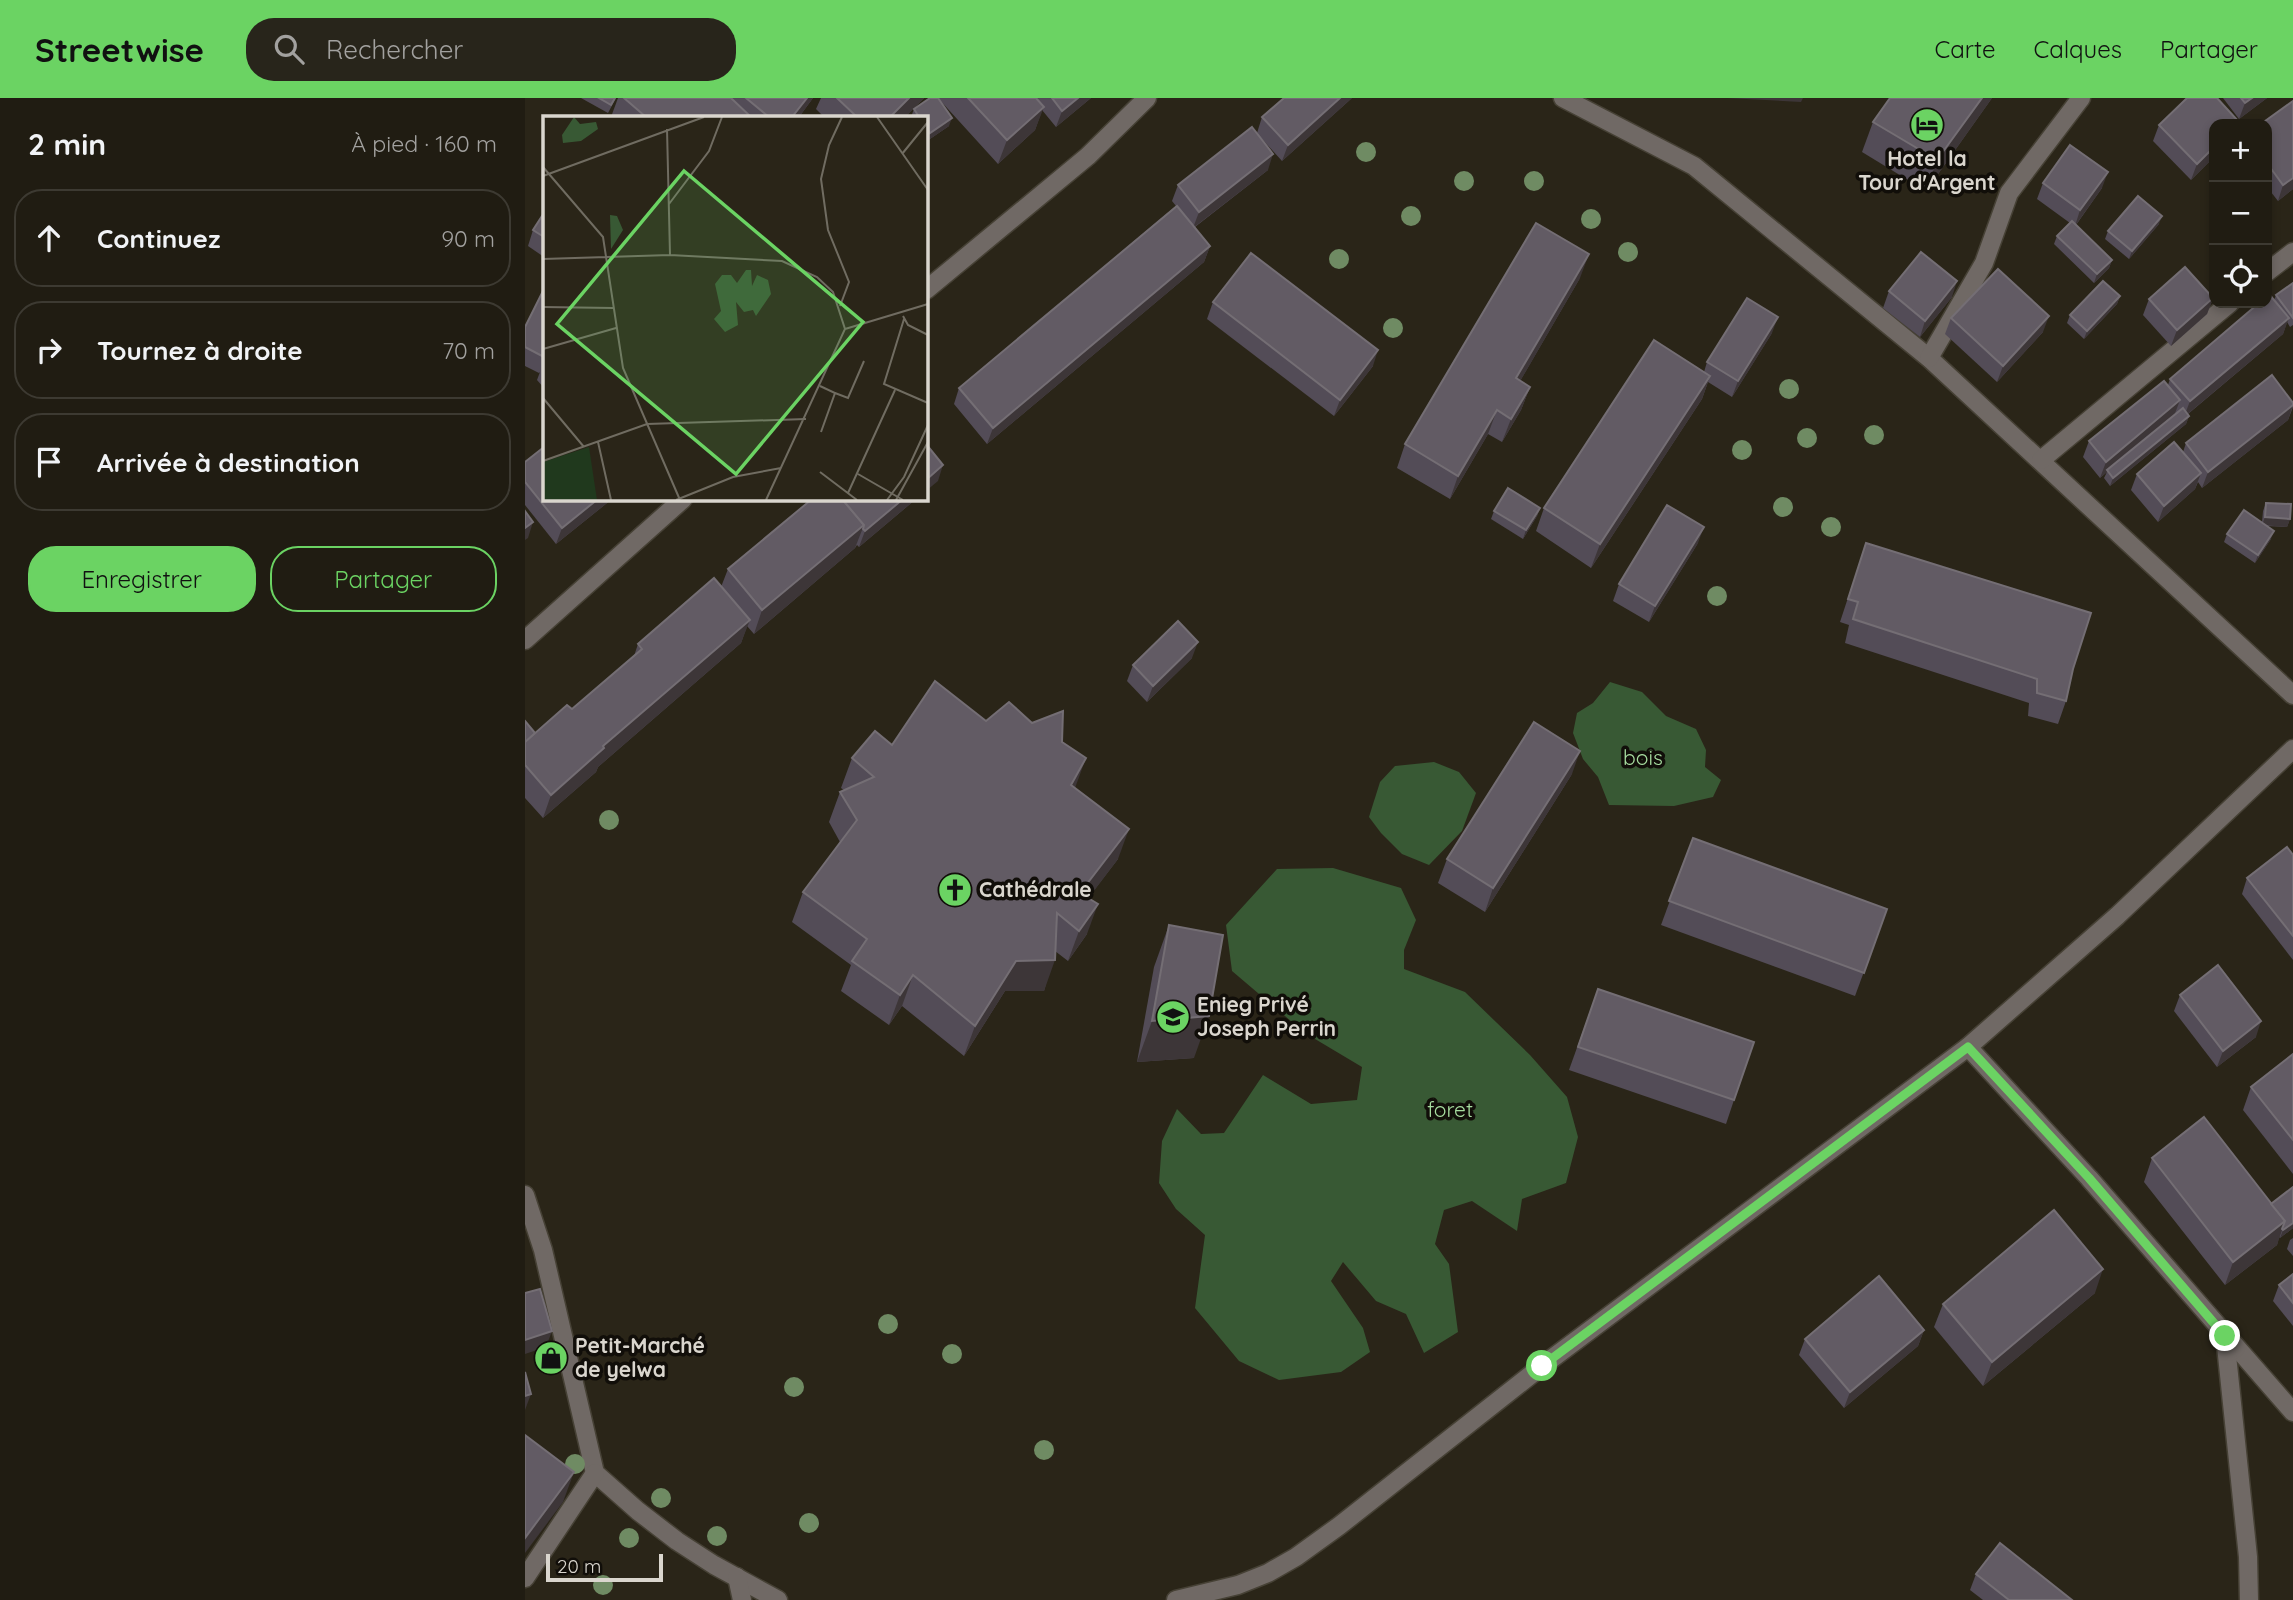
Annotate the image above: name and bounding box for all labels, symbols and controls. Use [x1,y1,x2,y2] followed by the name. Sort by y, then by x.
[246,18,736,81] search box
[35,29,204,70] text: Streetwise
[270,30,308,68] icon: search
[326,33,463,66] text: Rechercher
[1934,34,1996,64] text: Carte
[2034,34,2122,64] text: Calques
[2160,34,2258,64] text: Partager
[1908,106,1946,144] hotel icon: Hotel la Tour d'Argent
[543,116,927,500] inset map
[2209,119,2272,308] map controls
[2209,119,2272,182] button: +
[28,125,106,163] text: 2 min
[351,129,497,158] text: À pied · 160 m
[1858,145,1996,195] place label: Hotel la Tour d'Argent
[2209,182,2272,245] button: −
[30,219,68,257] icon: ahead
[97,222,220,255] text: Continuez
[441,224,495,253] text: 90 m
[2209,245,2272,308] button: locate
[30,331,68,369] icon: right
[97,334,302,367] text: Tournez à droite
[442,336,495,365] text: 70 m
[30,443,68,481] icon: arrive
[97,446,360,479] text: Arrivée à destination
[28,546,256,612] button: Enregistrer
[270,546,497,612] button: Partager
[1623,744,1663,770] park label: bois
[936,871,974,909] church icon: Cathédrale
[979,876,1092,902] place label: Cathédrale
[1197,991,1336,1041] place label: Enieg Privé Joseph Perrin
[1154,998,1192,1036] school or university icon: Enieg Privé Joseph Perrin
[1427,1096,1473,1122] park label: foret
[2209,1320,2240,1351] route end
[575,1332,705,1382] place label: Petit-Marché de yelwa
[532,1339,570,1377] shop icon: Petit-Marché de yelwa
[1526,1350,1557,1381] route start
[546,1551,663,1583] scale bar
[557,1554,601,1578] text: 20 m

